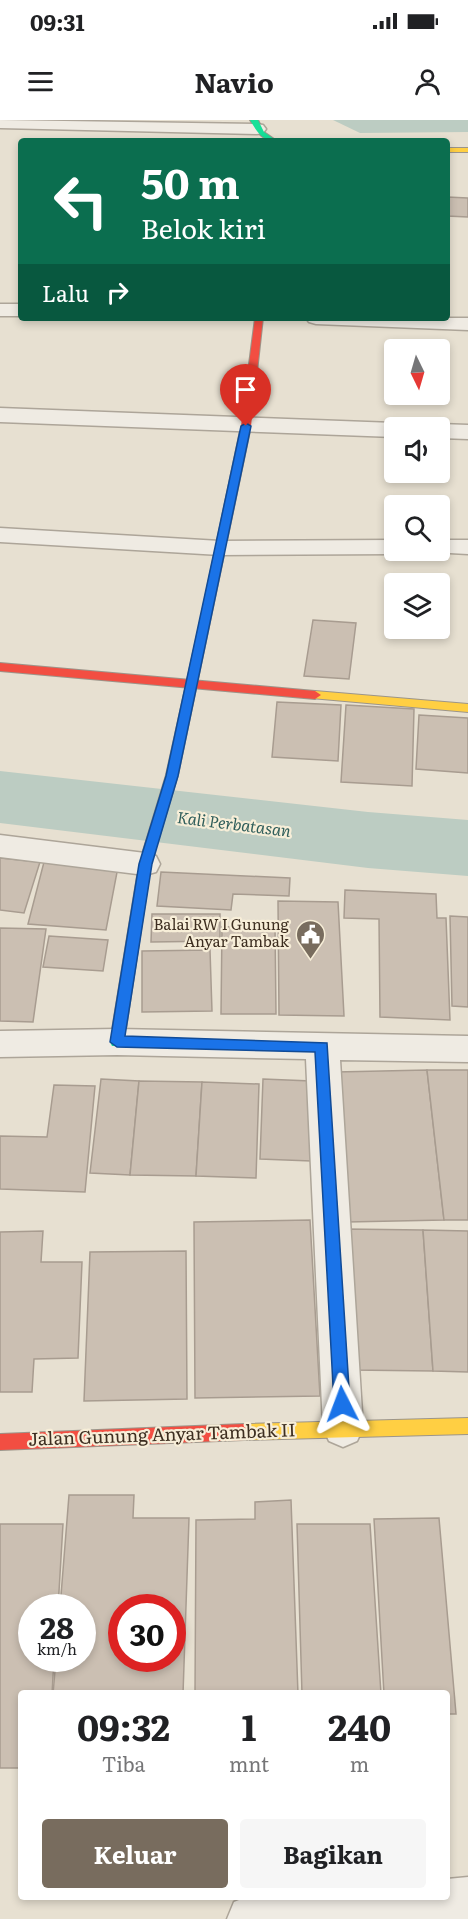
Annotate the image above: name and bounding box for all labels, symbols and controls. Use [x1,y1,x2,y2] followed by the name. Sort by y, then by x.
[30,5,85,38] text: 09:31
[194,61,274,101] text: Navio
[24,65,57,98] icon: menu
[411,65,444,98] icon: person
[141,150,240,212] text: 50 m
[42,162,120,240] icon: left
[141,207,266,247] text: Belok kiri
[42,276,89,309] text: Lalu
[101,276,134,309] icon: right
[384,339,450,405] north arrow
[384,339,450,639] map controls
[220,364,271,426] pin
[229,373,262,406] icon: arrive
[384,417,450,483] button: sound
[384,495,450,561] button: search
[384,573,450,639] button: layers
[176,804,293,842] water label: Kali Perbatasan
[153,912,290,952] place label: Balai RW I Gunung Anyar Tambak
[294,918,326,960] public building icon: Balai RW I Gunung Anyar Tambak
[310,1372,374,1436] position arrow
[28,1415,296,1452] street label: Jalan Gunung Anyar Tambak II
[108,1594,186,1672] speed limit sign: 30
[40,1604,74,1648] text: 28
[37,1637,77,1660] text: km/h
[77,1699,170,1752] text: 09:32
[242,1699,256,1752] text: 1
[328,1699,391,1752] text: 240
[102,1748,145,1778] text: Tiba
[229,1748,269,1778] text: mnt
[350,1748,369,1778] text: m
[42,1819,228,1888] button: Keluar
[240,1819,426,1888] button: Bagikan

